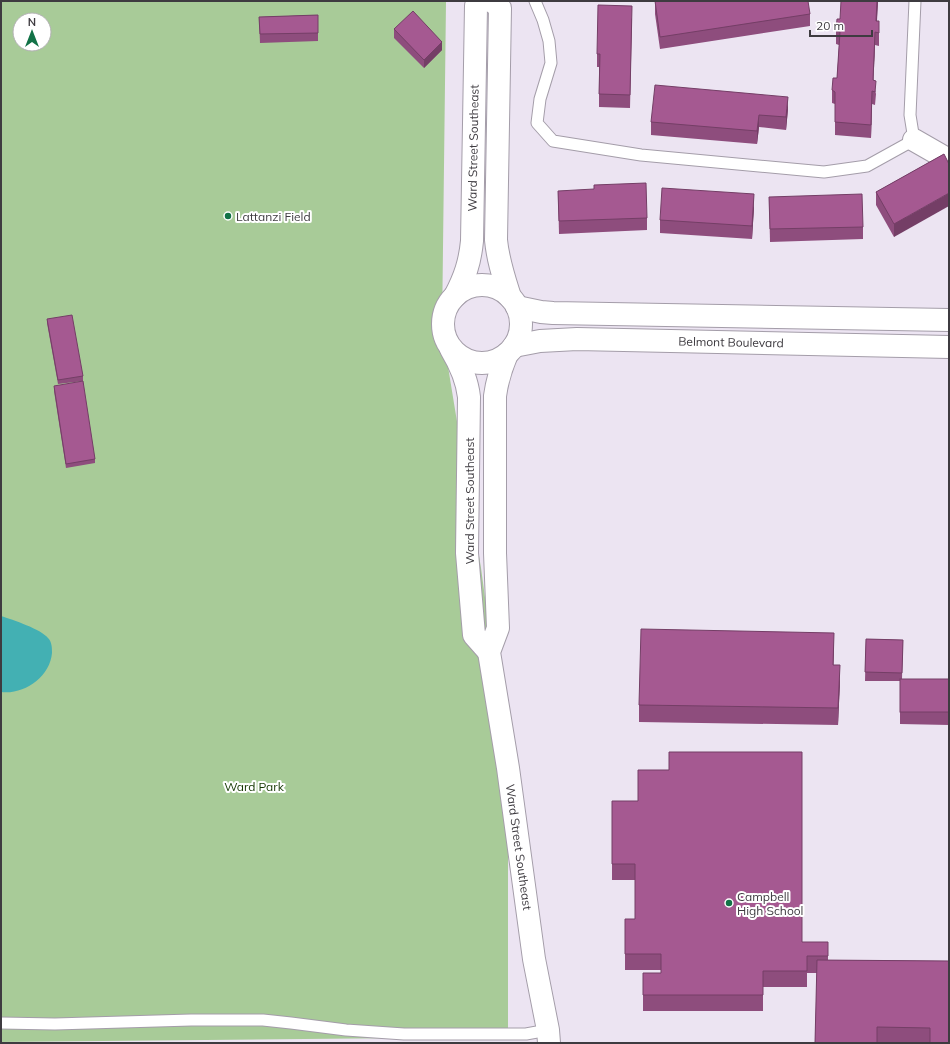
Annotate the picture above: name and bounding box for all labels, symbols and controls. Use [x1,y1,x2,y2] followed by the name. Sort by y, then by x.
[12,12,52,52] north arrow
[810,12,872,38] scale bar
[28,15,36,29] text: N
[816,18,844,33] text: 20 m
[464,84,482,212] street label: Ward Street Southeast
[236,209,311,224] place label: Lattanzi Field
[223,211,233,221] marker: Lattanzi Field
[678,334,784,350] street label: Belmont Boulevard
[462,437,477,565] street label: Ward Street Southeast
[224,779,285,794] park label: Ward Park
[503,783,535,911] street label: Ward Street Southeast
[737,889,803,918] place label: Campbell High School
[724,898,734,908] marker: Campbell High School

